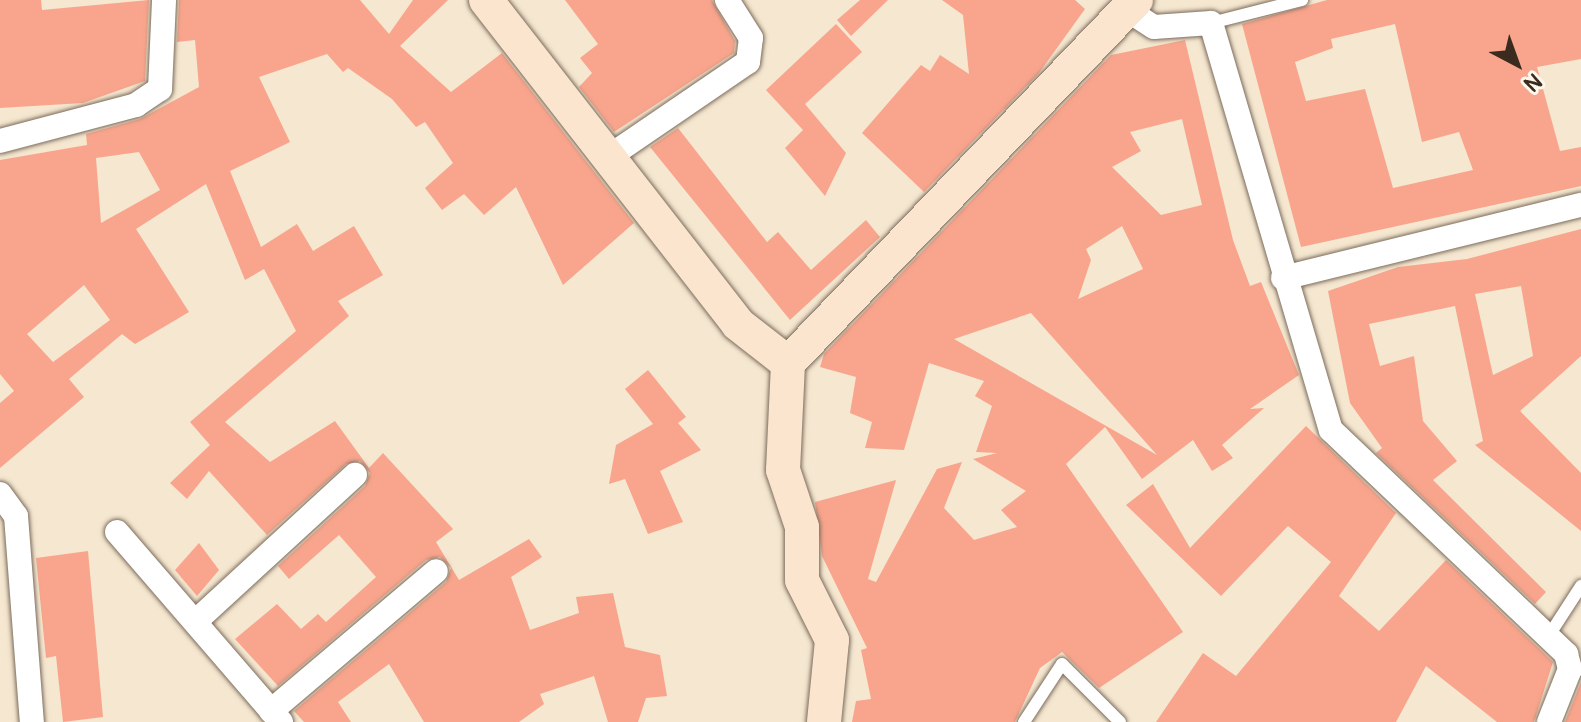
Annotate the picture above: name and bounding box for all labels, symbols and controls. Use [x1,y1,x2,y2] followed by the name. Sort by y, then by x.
[1477,24,1557,104] north arrow
[1518,67,1548,98] text: N

